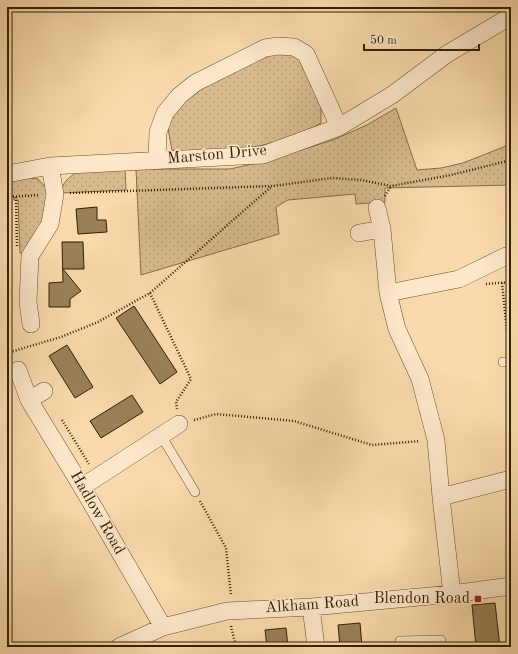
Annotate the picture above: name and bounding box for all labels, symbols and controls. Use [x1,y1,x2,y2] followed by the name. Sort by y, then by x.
[364,26,479,52] scale bar
[370,34,397,47] text: 50 m
[167,143,267,167] street label: Marston Drive
[67,469,127,557] street label: Hadlow Road
[374,591,470,607] place label: Blendon Road
[264,594,360,616] street label: Alkham Road
[473,594,483,604] marker: Blendon Road

